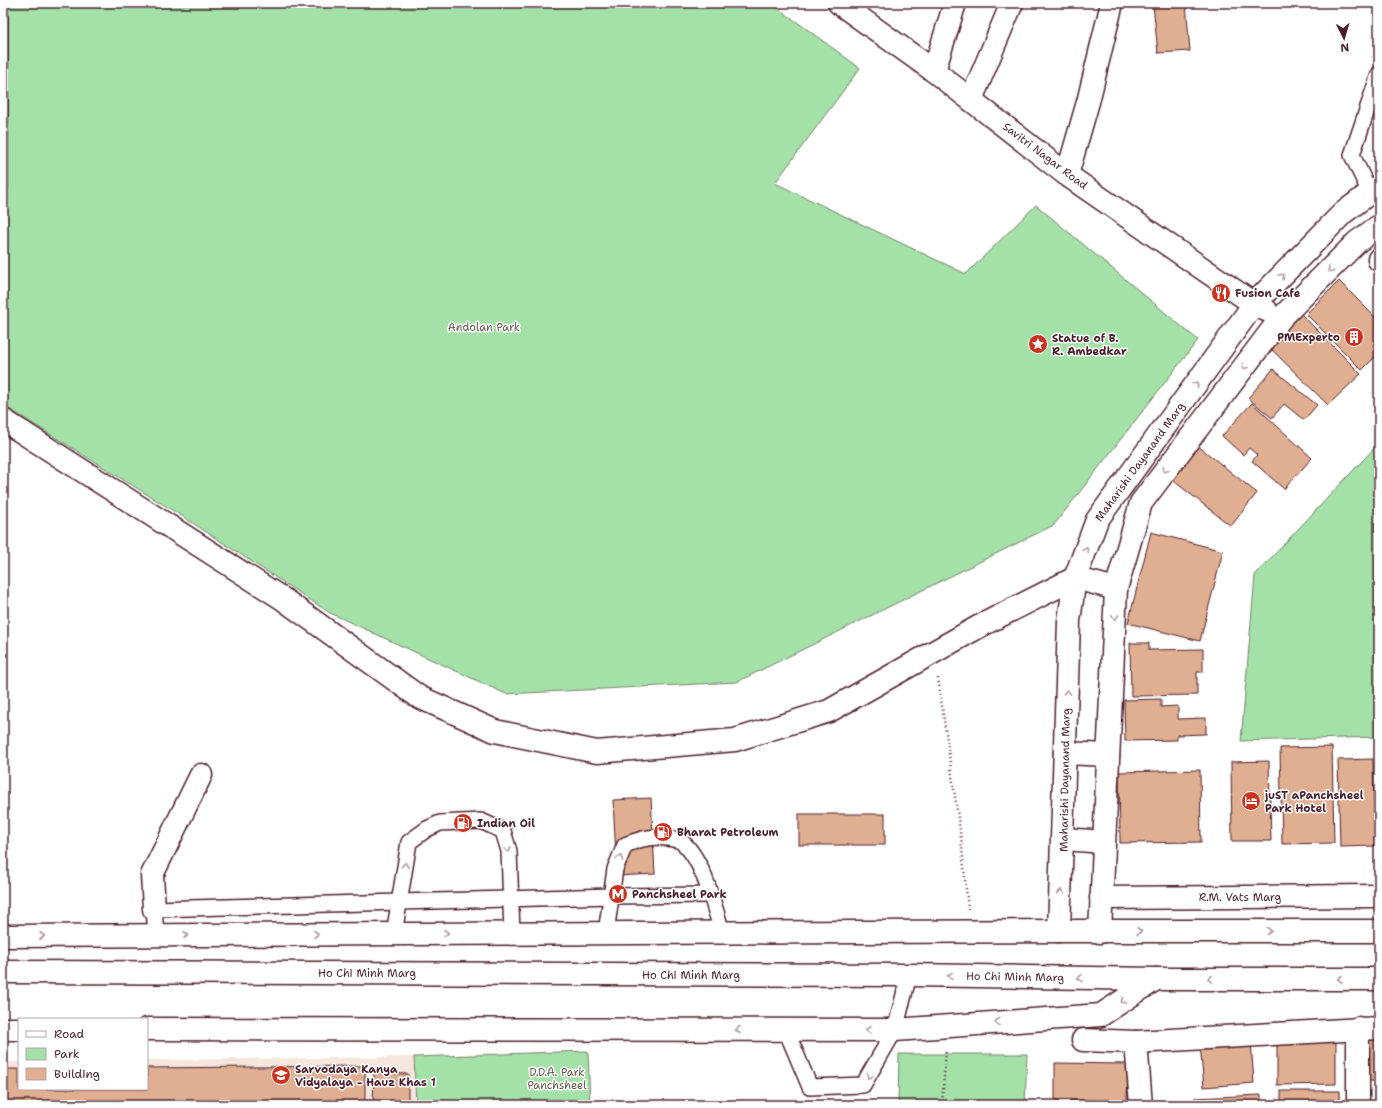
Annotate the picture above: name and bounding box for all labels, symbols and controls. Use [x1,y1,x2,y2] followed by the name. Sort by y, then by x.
[1324,18,1364,58] north arrow
[1340,40,1350,55] text: N
[1000,119,1090,193] street label: Savitri Nagar Road
[1327,265,1335,273] one-way arrow
[1277,273,1284,281] one-way arrow
[1210,282,1232,304] restaurant icon: Fusion Cafe
[1235,286,1301,301] place label: Fusion Cafe
[448,320,520,335] park label: Andolan Park
[1343,326,1365,348] building icon: PMExperto
[1277,330,1340,345] place label: PMExperto
[1052,331,1127,359] place label: Statue of B. R. Ambedkar
[1027,333,1049,355] place icon: Statue of B. R. Ambedkar
[1241,362,1248,369] one-way arrow
[1191,382,1198,389] one-way arrow
[1092,399,1188,525] street label: Maharishi Dayanand Marg
[1163,466,1170,473] one-way arrow
[1081,547,1089,554] one-way arrow
[1110,614,1119,620] one-way arrow
[1063,689,1071,695] one-way arrow
[1056,708,1074,852] street label: Maharishi Dayanand Marg
[1264,788,1364,816] place label: juST aPanchsheel Park Hotel
[1240,790,1262,812] hotel icon: juST aPanchsheel Park Hotel
[452,812,474,834] fuel station icon: Indian Oil
[477,816,535,831] place label: Indian Oil
[652,821,674,843] fuel station icon: Bharat Petroleum
[677,825,779,840] place label: Bharat Petroleum
[504,847,512,853] one-way arrow
[615,855,623,862] one-way arrow
[401,862,409,868] one-way arrow
[607,883,629,905] metro station icon: Panchsheel Park
[632,887,727,902] place label: Panchsheel Park
[1057,889,1065,895] one-way arrow
[1199,890,1282,905] street label: R.M. Vats Marg
[1136,927,1142,936] one-way arrow
[1266,927,1272,935] one-way arrow
[443,929,449,937] one-way arrow
[313,930,319,938] one-way arrow
[39,931,45,940] one-way arrow
[183,931,189,939] one-way arrow
[318,966,416,981] street label: Ho Chi Minh Marg
[642,968,740,983] street label: Ho Chi Minh Marg
[966,969,1064,985] street label: Ho Chi Minh Marg
[947,972,953,980] one-way arrow
[1077,974,1083,982] one-way arrow
[1207,975,1213,983] one-way arrow
[1337,975,1343,983] one-way arrow
[1120,996,1127,1003] one-way arrow
[18,1018,148,1090] legend
[994,1018,1000,1027] one-way arrow
[54,1026,85,1042] text: Road
[735,1026,741,1034] one-way arrow
[865,1026,871,1034] one-way arrow
[54,1046,80,1062] text: Park
[295,1062,436,1090] place label: Sarvodaya Kanya Vidyalaya - Hauz Khas 1
[270,1064,292,1086] school or university icon: Sarvodaya Kanya Vidyalaya - Hauz Khas 1
[527,1065,587,1093] park label: D.D.A. Park Panchsheel
[54,1066,100,1082] text: Building
[866,1071,873,1079] one-way arrow

